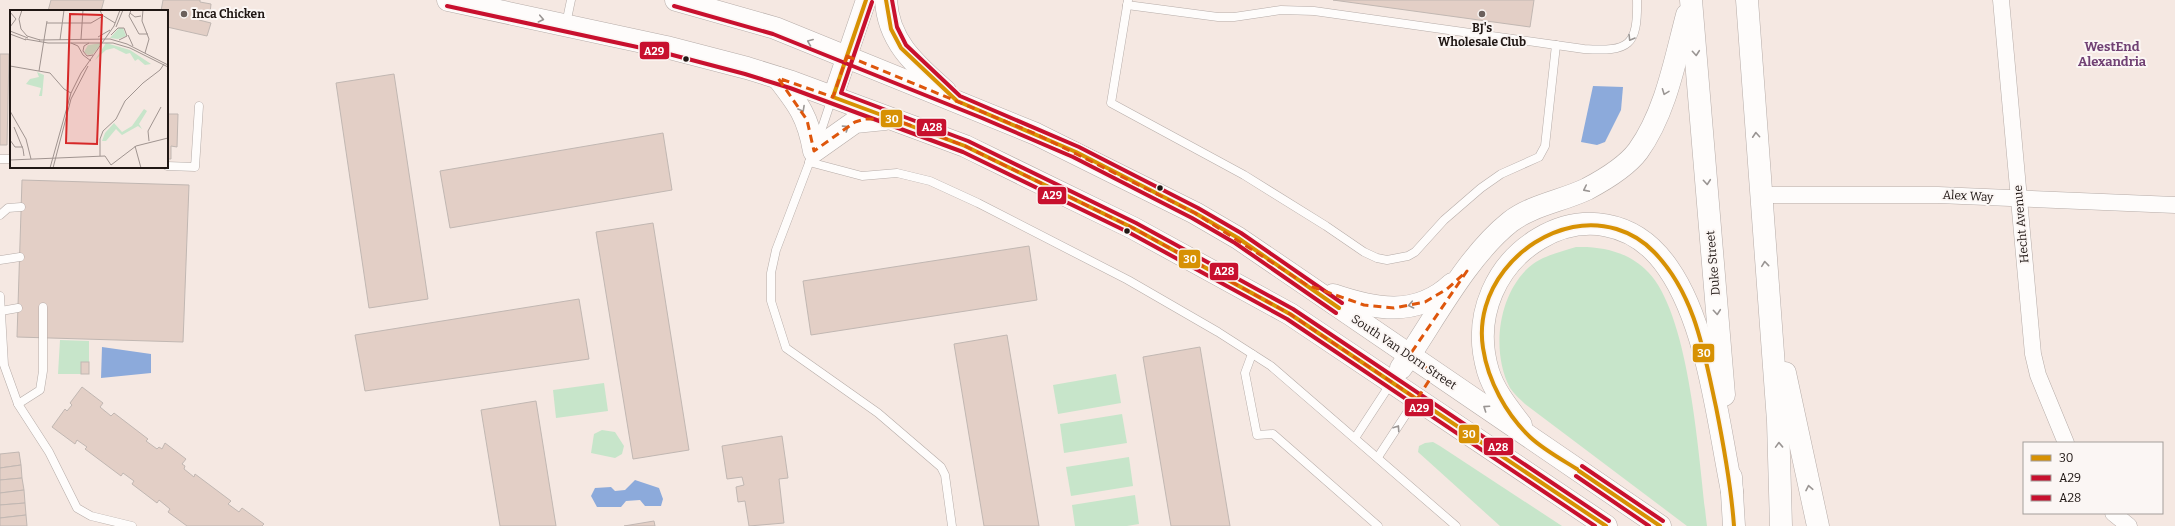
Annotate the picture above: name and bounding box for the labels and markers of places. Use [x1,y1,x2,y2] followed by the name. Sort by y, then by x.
[192,7,265,21] place label: Inca Chicken
[179,9,189,19] marker: Inca Chicken
[1477,9,1487,19] marker: BJ's Wholesale Club
[1438,21,1526,49] place label: BJ's Wholesale Club
[681,54,691,64] unlabelled marker
[1155,183,1165,193] unlabelled marker
[1122,226,1132,236] unlabelled marker

